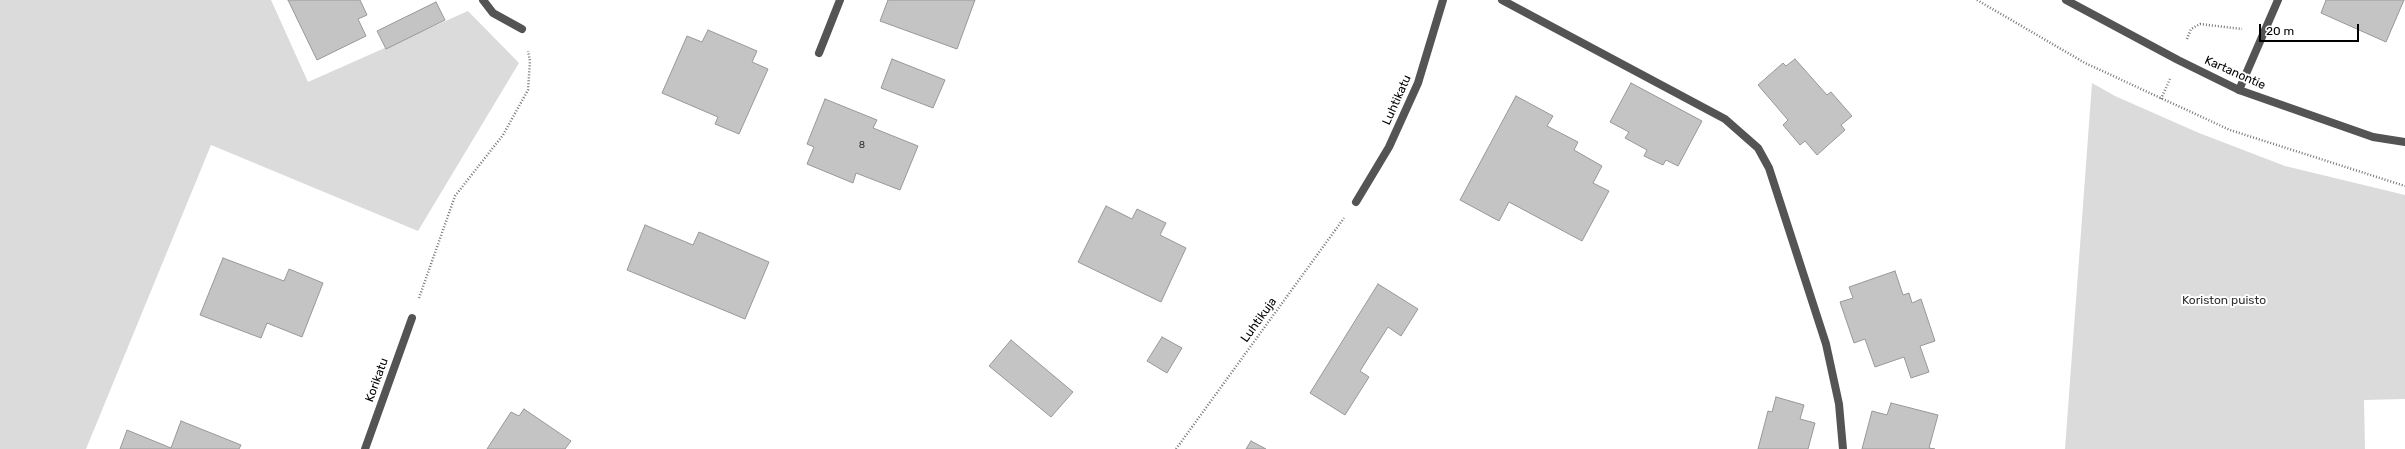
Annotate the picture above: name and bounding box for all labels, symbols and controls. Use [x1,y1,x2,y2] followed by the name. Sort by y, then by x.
[2261,16,2361,42] scale bar
[2266,24,2294,38] text: 20 m
[2202,53,2268,93] street label: Kartanontie
[1380,73,1414,127] street label: Luhtikatu
[859,139,865,151] house number: 8
[2182,294,2266,308] park label: Koriston puisto
[1238,295,1280,345] street label: Luhtikuja
[362,356,392,404] street label: Korikatu

